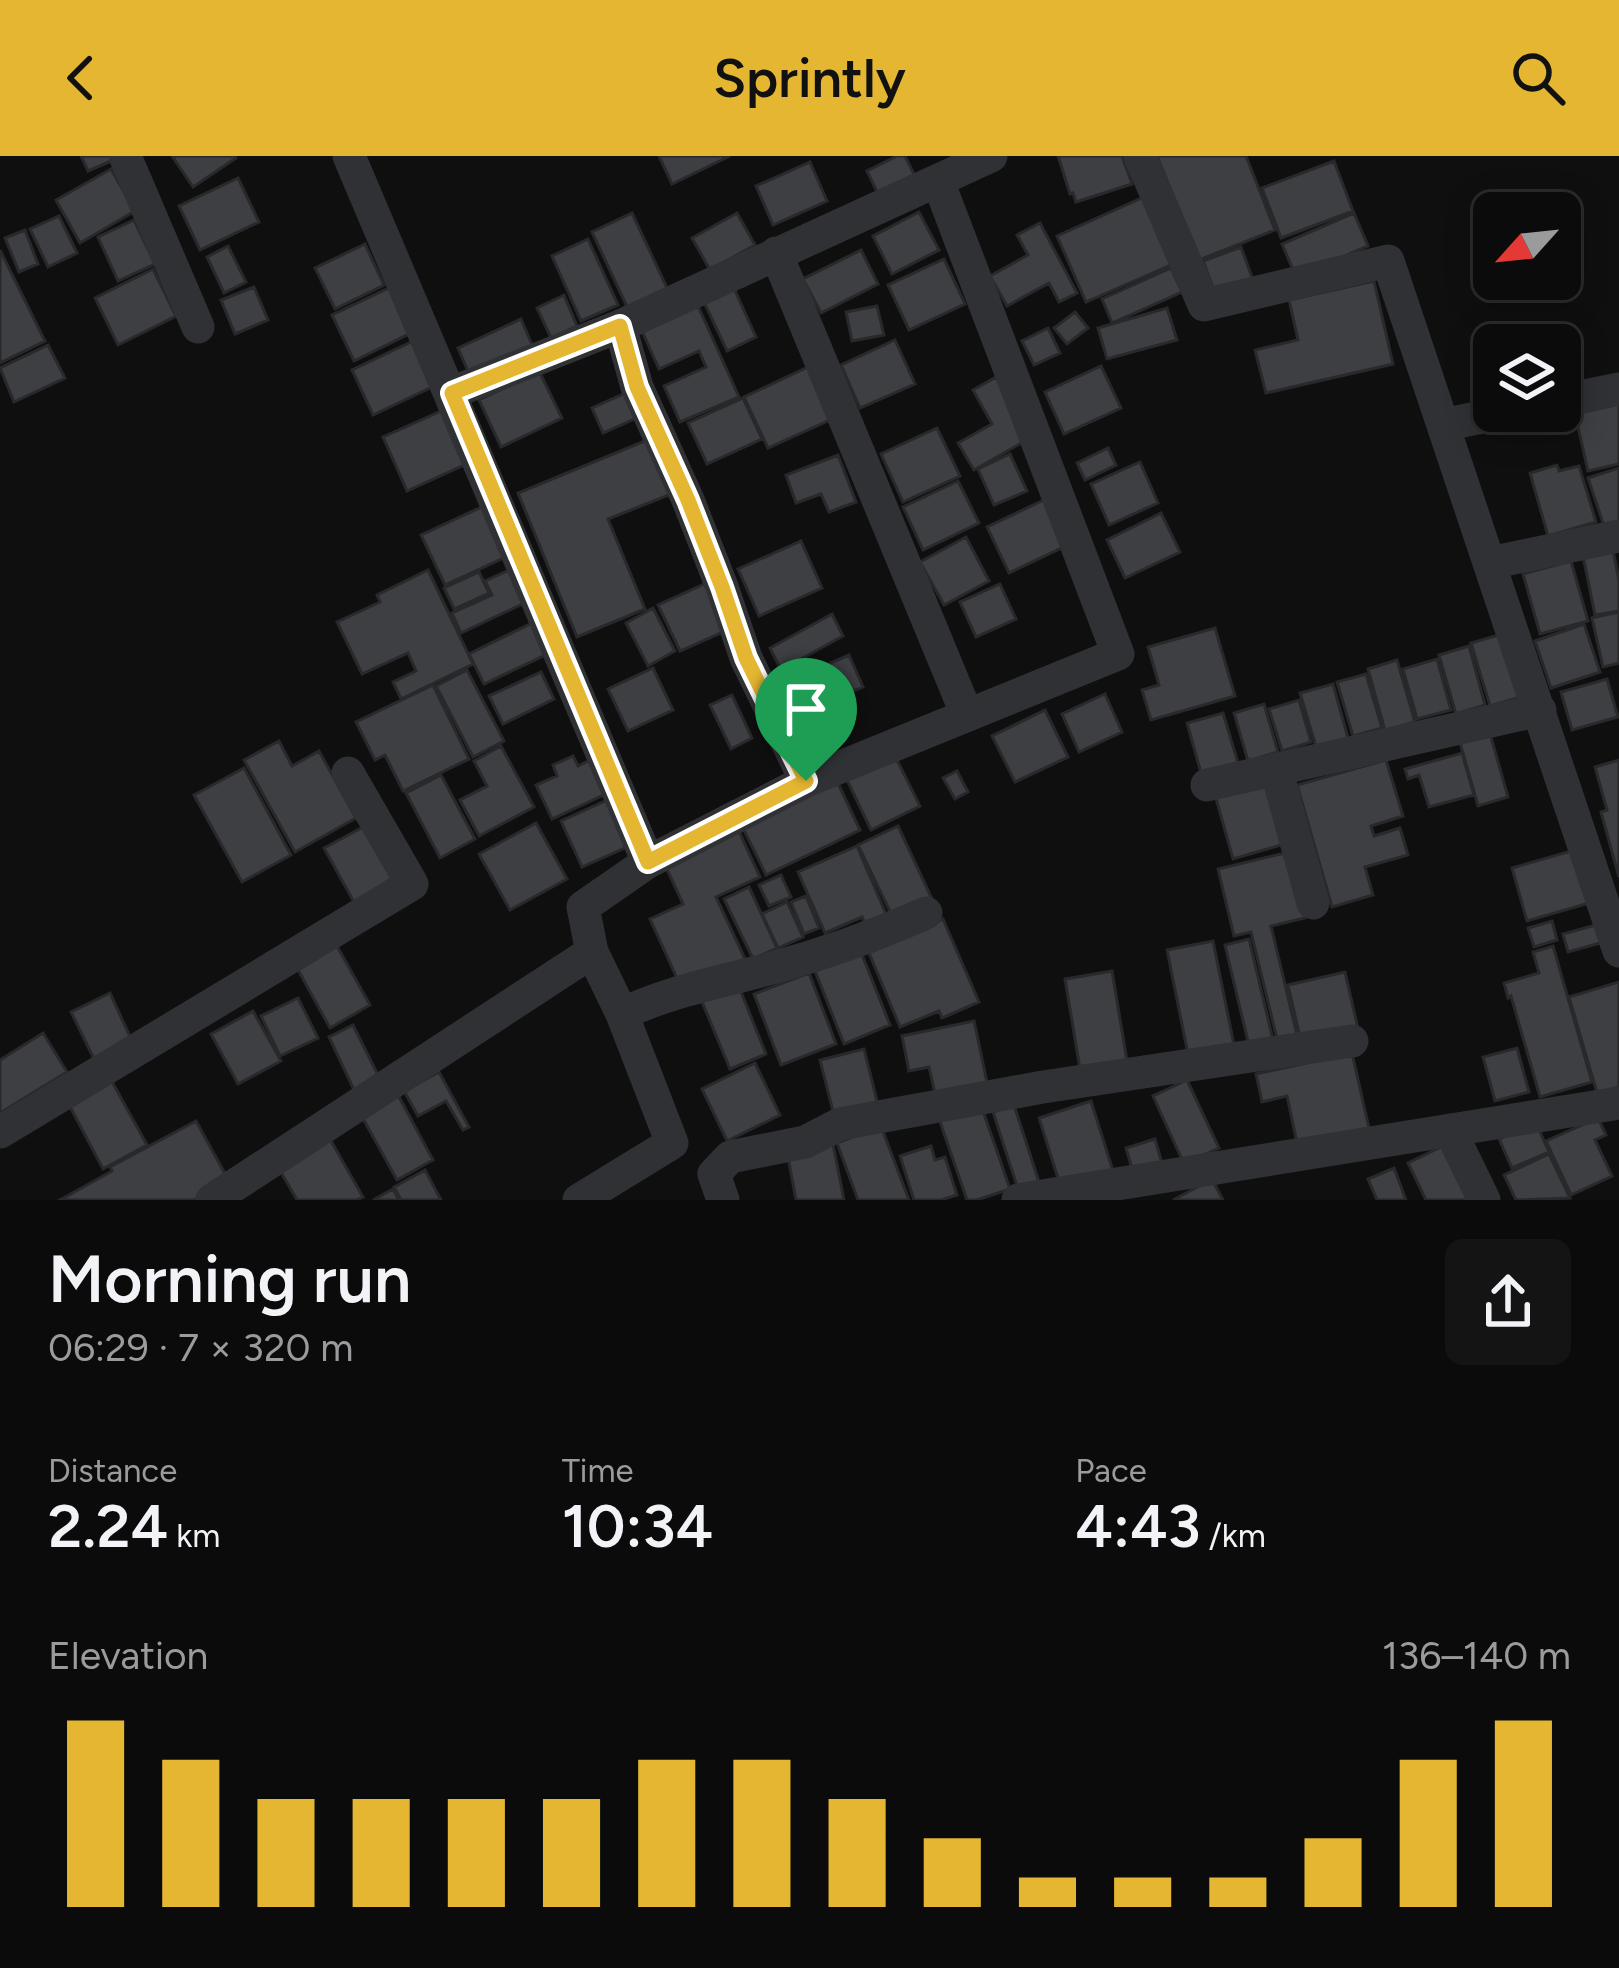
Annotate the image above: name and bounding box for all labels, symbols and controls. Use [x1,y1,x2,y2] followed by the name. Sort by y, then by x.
[48,45,114,111] icon: back
[1505,45,1571,111] icon: search
[713,46,906,111] text: Sprintly
[1473,192,1581,300] north arrow
[1473,192,1581,432] map controls
[1473,324,1581,432] button: layers
[755,658,857,781] pin
[773,676,839,742] icon: arrive
[48,1239,411,1319] text: Morning run
[1445,1239,1571,1365] button: share
[48,1324,353,1371] text: 06:29 · 7 × 320 m
[48,1451,177,1490] text: Distance
[562,1451,634,1490] text: Time
[1075,1451,1147,1490] text: Pace
[48,1490,168,1562] text: 2.24
[562,1490,713,1562] text: 10:34
[1075,1490,1201,1562] text: 4:43
[168,1516,220,1555] text: km
[1201,1516,1266,1555] text: /km
[48,1632,208,1679] text: Elevation
[1382,1632,1571,1679] text: 136–140 m

